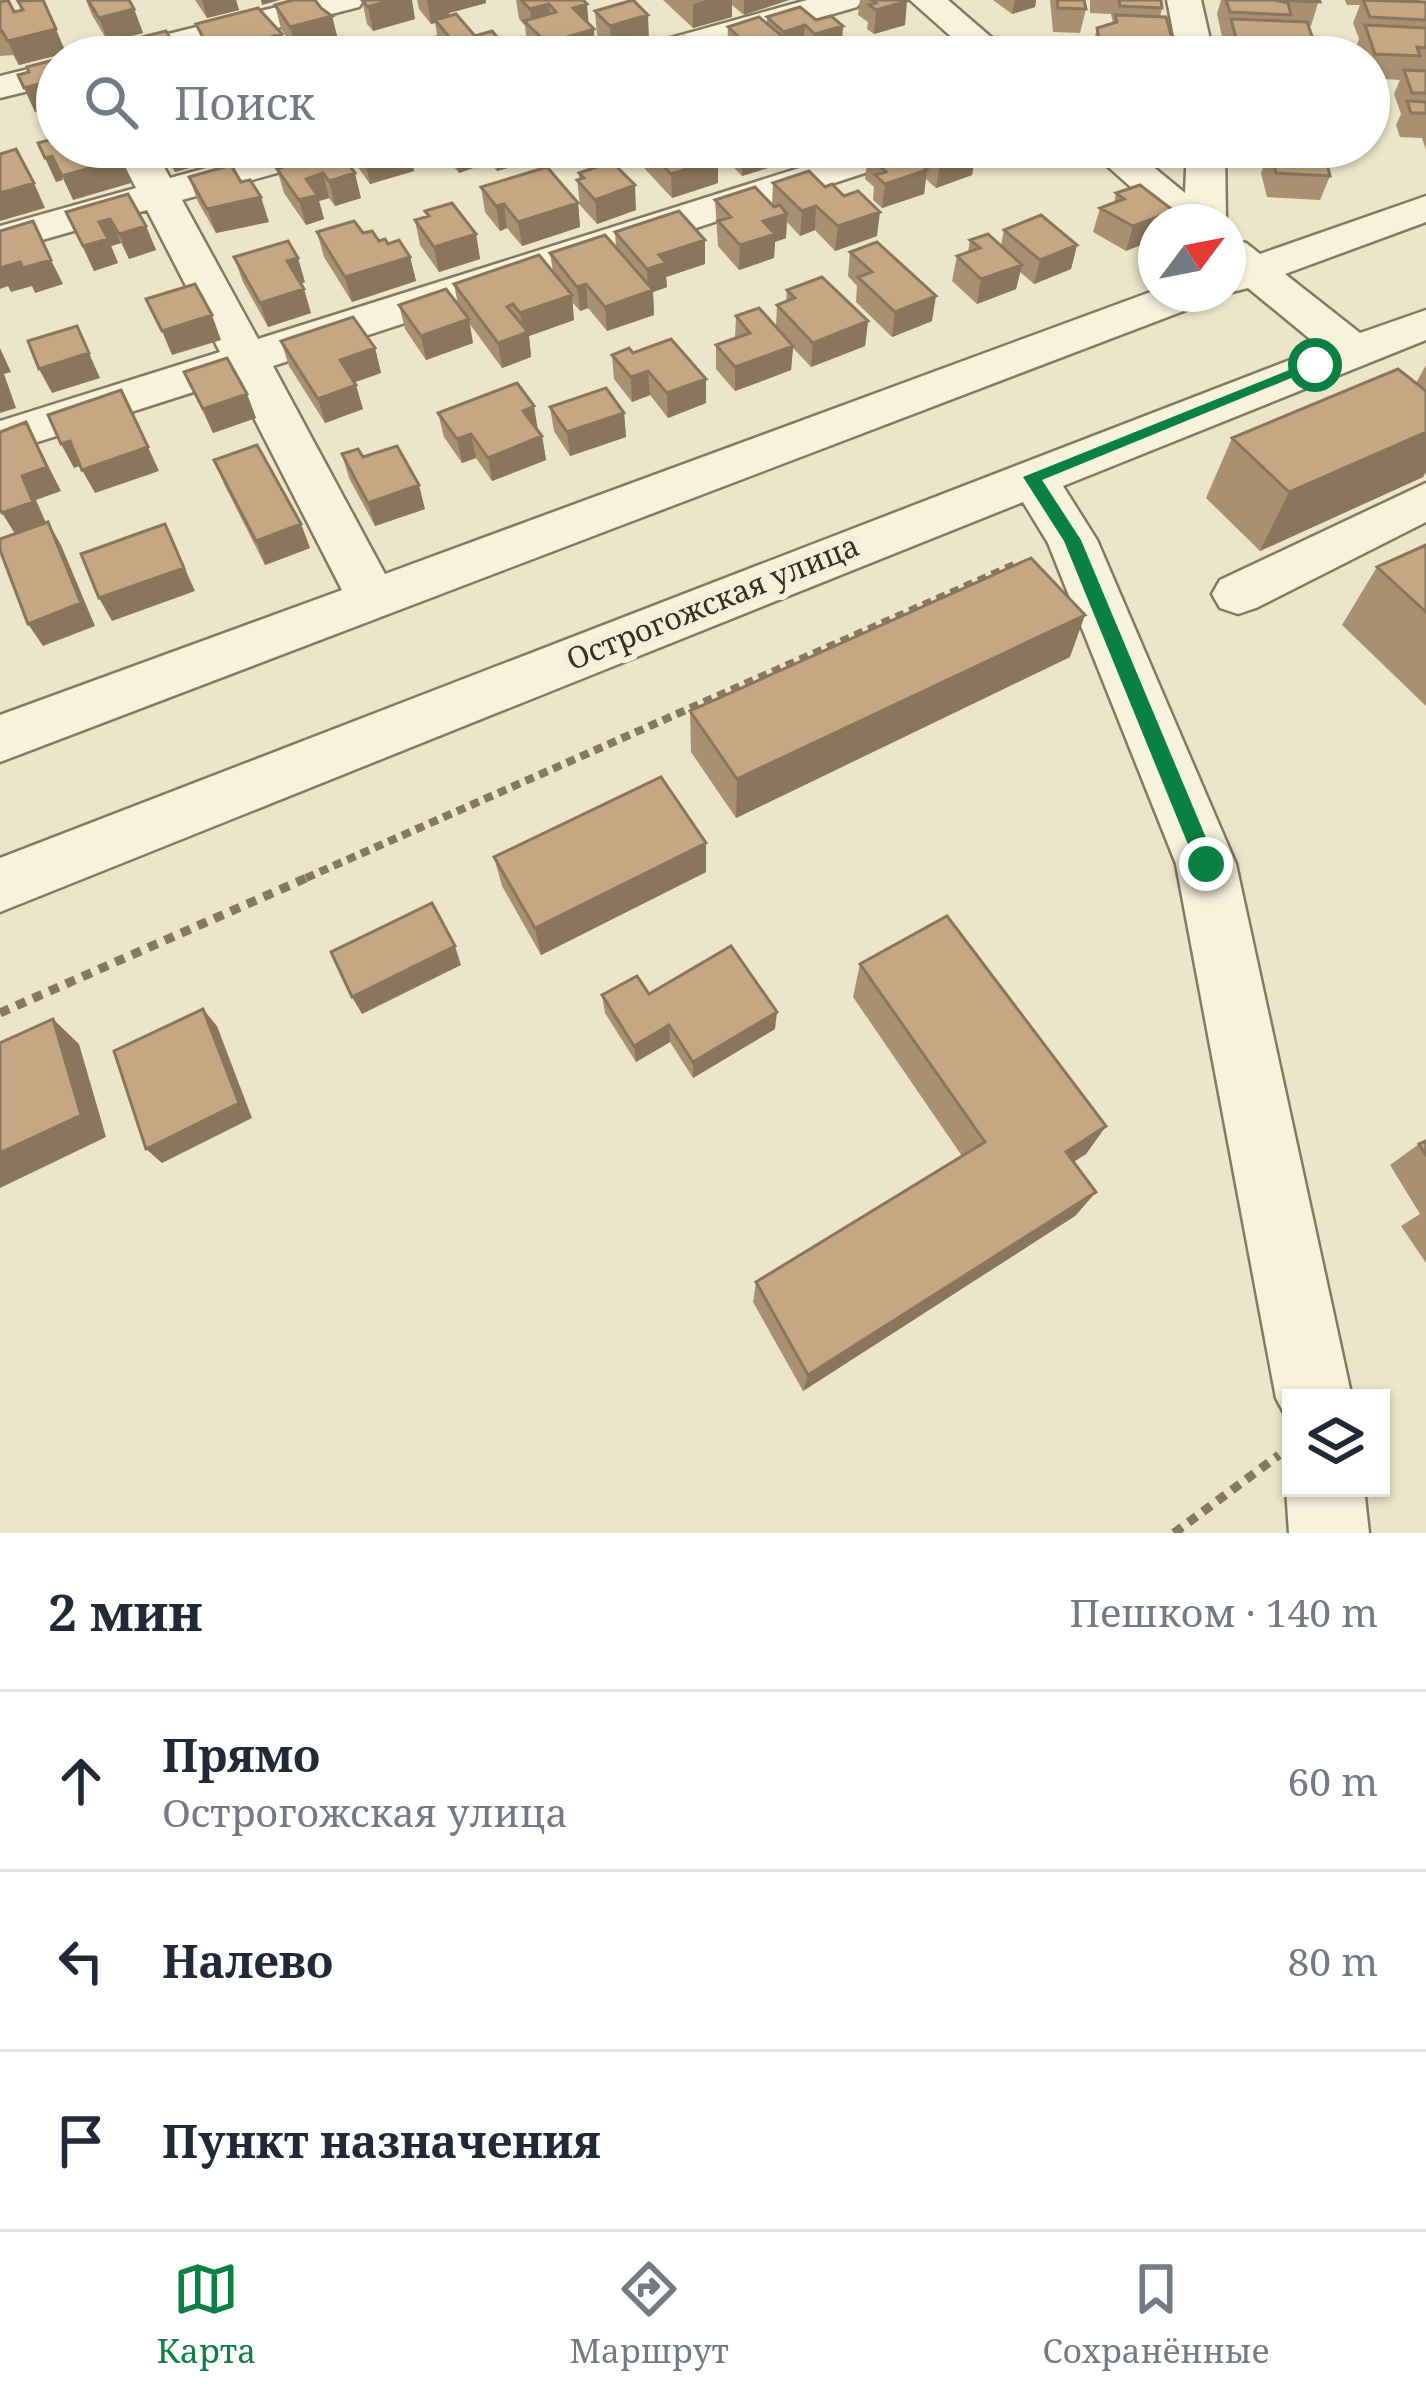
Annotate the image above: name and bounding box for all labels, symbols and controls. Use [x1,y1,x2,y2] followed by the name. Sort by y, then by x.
[36,36,1390,168] search box
[78,69,144,135] icon: search
[174,72,315,133] text: Поиск
[1138,204,1246,312] north arrow
[1288,338,1342,392] route start
[560,524,865,679] street label: Острогожская улица
[1179,837,1233,891] route end
[1282,1389,1390,1497] map controls
[1282,1389,1390,1497] button: layers
[48,1576,203,1646] text: 2 мин
[1069,1585,1378,1638] text: Пешком · 140 m
[162,1724,320,1785] text: Прямо
[48,1748,114,1814] icon: ahead
[1287,1754,1378,1807] text: 60 m
[162,1785,568,1838] text: Острогожская улица
[48,1928,114,1994] icon: left
[162,1930,333,1991] text: Налево
[1287,1934,1378,1987] text: 80 m
[48,2108,114,2174] icon: arrive
[162,2110,601,2171] text: Пункт назначения
[157,2256,256,2373] tab: Карта
[569,2256,729,2373] tab: Маршрут
[1042,2256,1269,2373] tab: Сохранённые

